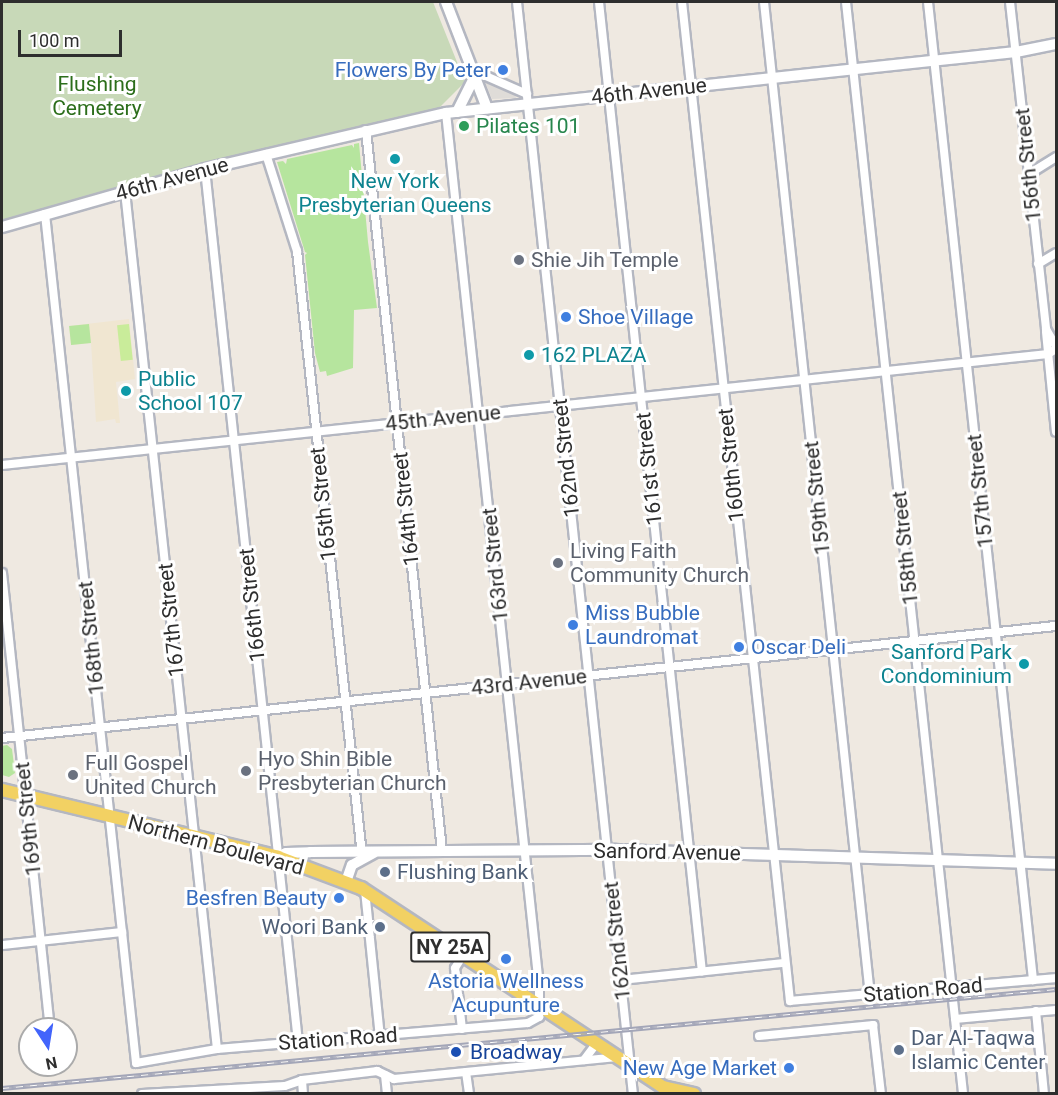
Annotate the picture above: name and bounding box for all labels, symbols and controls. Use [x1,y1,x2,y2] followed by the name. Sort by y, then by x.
[21,18,124,56] scale bar
[29,30,80,51] text: 100 m
[335,57,491,83] place label: Flowers By Peter
[496,63,510,77] marker: Flowers By Peter
[52,71,142,121] park label: Flushing Cemetery
[590,72,708,110] street label: 46th Avenue
[1009,107,1047,223] street label: 156th Street
[476,113,580,139] place label: Pilates 101
[457,119,471,133] marker: Pilates 101
[113,152,231,206] street label: 46th Avenue
[388,152,402,166] marker: New York Presbyterian Queens
[299,168,491,218] place label: New York Presbyterian Queens
[531,247,679,273] place label: Shie Jih Temple
[512,253,526,267] marker: Shie Jih Temple
[578,304,693,330] place label: Shoe Village
[559,310,573,324] marker: Shoe Village
[541,342,646,368] place label: 162 PLAZA
[522,348,536,362] marker: 162 PLAZA
[138,366,243,416] place label: Public School 107
[119,384,133,398] marker: Public School 107
[547,397,585,519] street label: 162nd Street
[384,399,502,437] street label: 45th Avenue
[712,407,750,523] street label: 160th Street
[631,411,667,527] street label: 161st Street
[961,433,999,549] street label: 157th Street
[798,440,836,556] street label: 159th Street
[304,446,342,562] street label: 165th Street
[387,451,425,567] street label: 164th Street
[886,490,924,606] street label: 158th Street
[476,507,514,623] street label: 163rd Street
[570,538,749,588] place label: Living Faith Community Church
[233,547,271,663] street label: 166th Street
[551,556,565,570] marker: Living Faith Community Church
[152,562,190,678] street label: 167th Street
[72,580,110,696] street label: 168th Street
[585,600,700,650] place label: Miss Bubble Laundromat
[566,618,580,632] marker: Miss Bubble Laundromat
[751,634,846,660] place label: Oscar Deli
[881,639,1012,689] place label: Sanford Park Condominium
[732,640,746,654] marker: Oscar Deli
[1017,657,1031,671] marker: Sanford Park Condominium
[470,663,588,701] street label: 43rd Avenue
[258,746,447,796] place label: Hyo Shin Bible Presbyterian Church
[85,750,217,800] place label: Full Gospel United Church
[9,761,47,877] street label: 169th Street
[239,764,253,778] marker: Hyo Shin Bible Presbyterian Church
[66,768,80,782] marker: Full Gospel United Church
[125,809,307,881] street label: Northern Boulevard
[593,838,741,866] street label: Sanford Avenue
[397,859,528,885] place label: Flushing Bank
[378,865,392,879] marker: Flushing Bank
[598,880,636,1002] street label: 162nd Street
[186,885,327,911] place label: Besfren Beauty
[332,891,346,905] marker: Besfren Beauty
[262,914,368,940] place label: Woori Bank
[373,920,387,934] marker: Woori Bank
[410,930,490,964] road number: NY 25A
[499,952,513,966] marker: Astoria Wellness Acupunture
[428,968,584,1018] place label: Astoria Wellness Acupunture
[862,972,984,1008] street label: Station Road
[18,1017,78,1077] north arrow
[277,1022,399,1056] street label: Station Road
[911,1025,1045,1075] place label: Dar Al-Taqwa Islamic Center
[470,1039,562,1065] place label: Broadway
[447,1043,465,1061] marker: Broadway
[892,1043,906,1057] marker: Dar Al-Taqwa Islamic Center
[44,1053,59,1074] text: N
[623,1055,777,1081] place label: New Age Market
[782,1061,796,1075] marker: New Age Market

